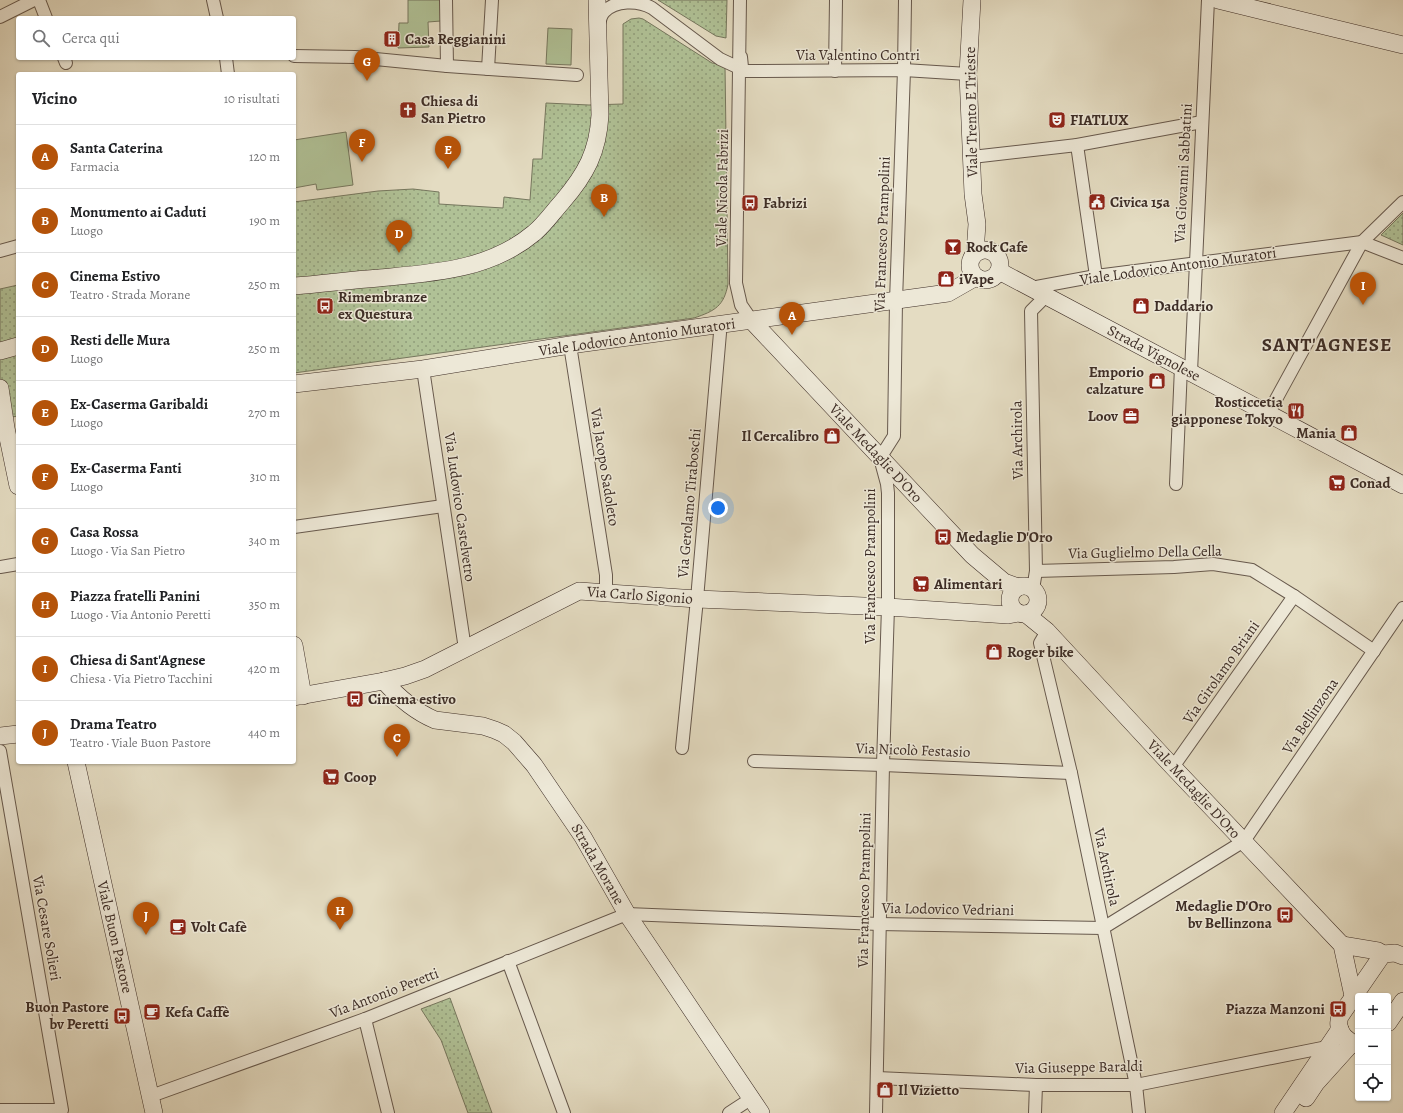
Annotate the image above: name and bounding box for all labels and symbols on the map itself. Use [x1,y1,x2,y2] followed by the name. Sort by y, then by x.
[382,29,402,49] building icon: Casa Reggianini
[405,29,507,49] place label: Casa Reggianini
[795,45,920,65] street label: Via Valentino Contri
[960,46,982,179] street label: Viale Trento E Trieste
[354,48,380,81] pin: G
[421,91,486,128] place label: Chiesa di San Pietro
[398,100,418,120] church icon: Chiesa di San Pietro
[1169,103,1197,244] street label: Via Giovanni Sabbatini
[1047,110,1067,130] theatre icon: FIATLUX
[1070,110,1129,130] place label: FIATLUX
[349,129,375,162] pin: F
[711,129,733,248] street label: Viale Nicola Fabrizi
[435,136,461,169] pin: E
[869,156,895,313] street label: Via Francesco Prampolini
[591,184,617,217] pin: B
[1087,192,1107,212] public building icon: Civica 15a
[1110,192,1171,212] place label: Civica 15a
[740,193,760,213] bus stop icon: Fabrizi
[763,193,808,213] place label: Fabrizi
[386,220,412,253] pin: D
[943,237,963,257] bar icon: Rock Cafe
[966,237,1028,257] place label: Rock Cafe
[1077,242,1278,290] street label: Viale Lodovico Antonio Muratori
[936,269,956,289] shop icon: iVape
[959,269,994,289] place label: iVape
[1350,272,1376,305] pin: I
[338,287,427,324] place label: Rimembranze ex Questura
[315,296,335,316] bus stop icon: Rimembranze ex Questura
[1131,296,1151,316] shop icon: Daddario
[1154,296,1213,316] place label: Daddario
[779,302,805,335] pin: A
[536,313,737,361] street label: Viale Lodovico Antonio Muratori
[1104,320,1204,386] street label: Strada Vignolese
[1262,332,1392,358] district label: SANT'AGNESE
[1086,362,1144,399] place label: Emporio calzature
[1147,371,1167,391] shop icon: Emporio calzature
[1171,392,1284,429] place label: Rosticcetia giapponese Tokyo
[824,398,927,507] street label: Viale Medaglie D'Oro
[1006,400,1028,481] street label: Via Archirola
[1286,401,1306,421] restaurant icon: Rosticcetia giapponese Tokyo
[586,406,624,527] street label: Via Jacopo Sadoleto
[1088,406,1119,426] place label: Loov
[1121,406,1141,426] office icon: Loov
[1296,423,1337,443] place label: Mania
[1339,423,1359,443] shop icon: Mania
[741,426,819,446] place label: Il Cercalibro
[822,426,842,446] shop icon: Il Cercalibro
[672,427,706,580] street label: Via Gerolamo Tiraboschi
[440,430,480,583] street label: Via Ludovico Castelvetro
[1327,473,1347,493] supermarket icon: Conad
[1350,473,1391,493] place label: Conad
[860,488,880,645] street label: Via Francesco Prampolini
[708,498,728,518] your location
[933,527,953,547] bus stop icon: Medaglie D'Oro
[956,527,1053,547] place label: Medaglie D'Oro
[1067,541,1222,563] street label: Via Guglielmo Della Cella
[911,574,931,594] supermarket icon: Alimentari
[933,574,1003,594] place label: Alimentari
[585,581,694,609] street label: Via Carlo Sigonio
[1177,616,1264,728] street label: Via Girolamo Briani
[984,642,1004,662] shop icon: Roger bike
[1007,642,1074,662] place label: Roger bike
[1277,674,1343,759] street label: Via Bellinzona
[345,689,365,709] bus stop icon: Cinema estivo
[368,689,456,709] place label: Cinema estivo
[384,724,410,757] pin: C
[1142,734,1245,843] street label: Viale Medaglie D'Oro
[854,738,971,762] street label: Via Nicolò Festasio
[321,767,341,787] supermarket icon: Coop
[344,767,377,787] place label: Coop
[853,812,875,969] street label: Via Francesco Prampolini
[567,820,630,909] street label: Strada Morane
[1089,825,1125,908] street label: Via Archirola
[28,873,66,982] street label: Via Cesare Solieri
[92,878,138,995] street label: Viale Buon Pastore
[1175,896,1273,933] place label: Medaglie D'Oro bv Bellinzona
[327,897,353,930] pin: H
[880,898,1015,920] street label: Via Lodovico Vedriani
[133,902,159,935] pin: J
[1275,905,1295,925] bus stop icon: Medaglie D'Oro bv Bellinzona
[168,917,188,937] cafe icon: Volt Cafè
[190,917,247,937] place label: Volt Cafè
[326,963,441,1023] street label: Via Antonio Peretti
[25,997,110,1034] place label: Buon Pastore bv Peretti
[1226,999,1326,1019] place label: Piazza Manzoni
[1328,999,1348,1019] bus stop icon: Piazza Manzoni
[142,1002,162,1022] cafe icon: Kefa Caffè
[165,1002,229,1022] place label: Kefa Caffè
[112,1006,132,1026] bus stop icon: Buon Pastore bv Peretti
[1014,1056,1143,1078] street label: Via Giuseppe Baraldi
[875,1080,895,1100] shop icon: Il Vizietto
[898,1080,959,1100] place label: Il Vizietto

